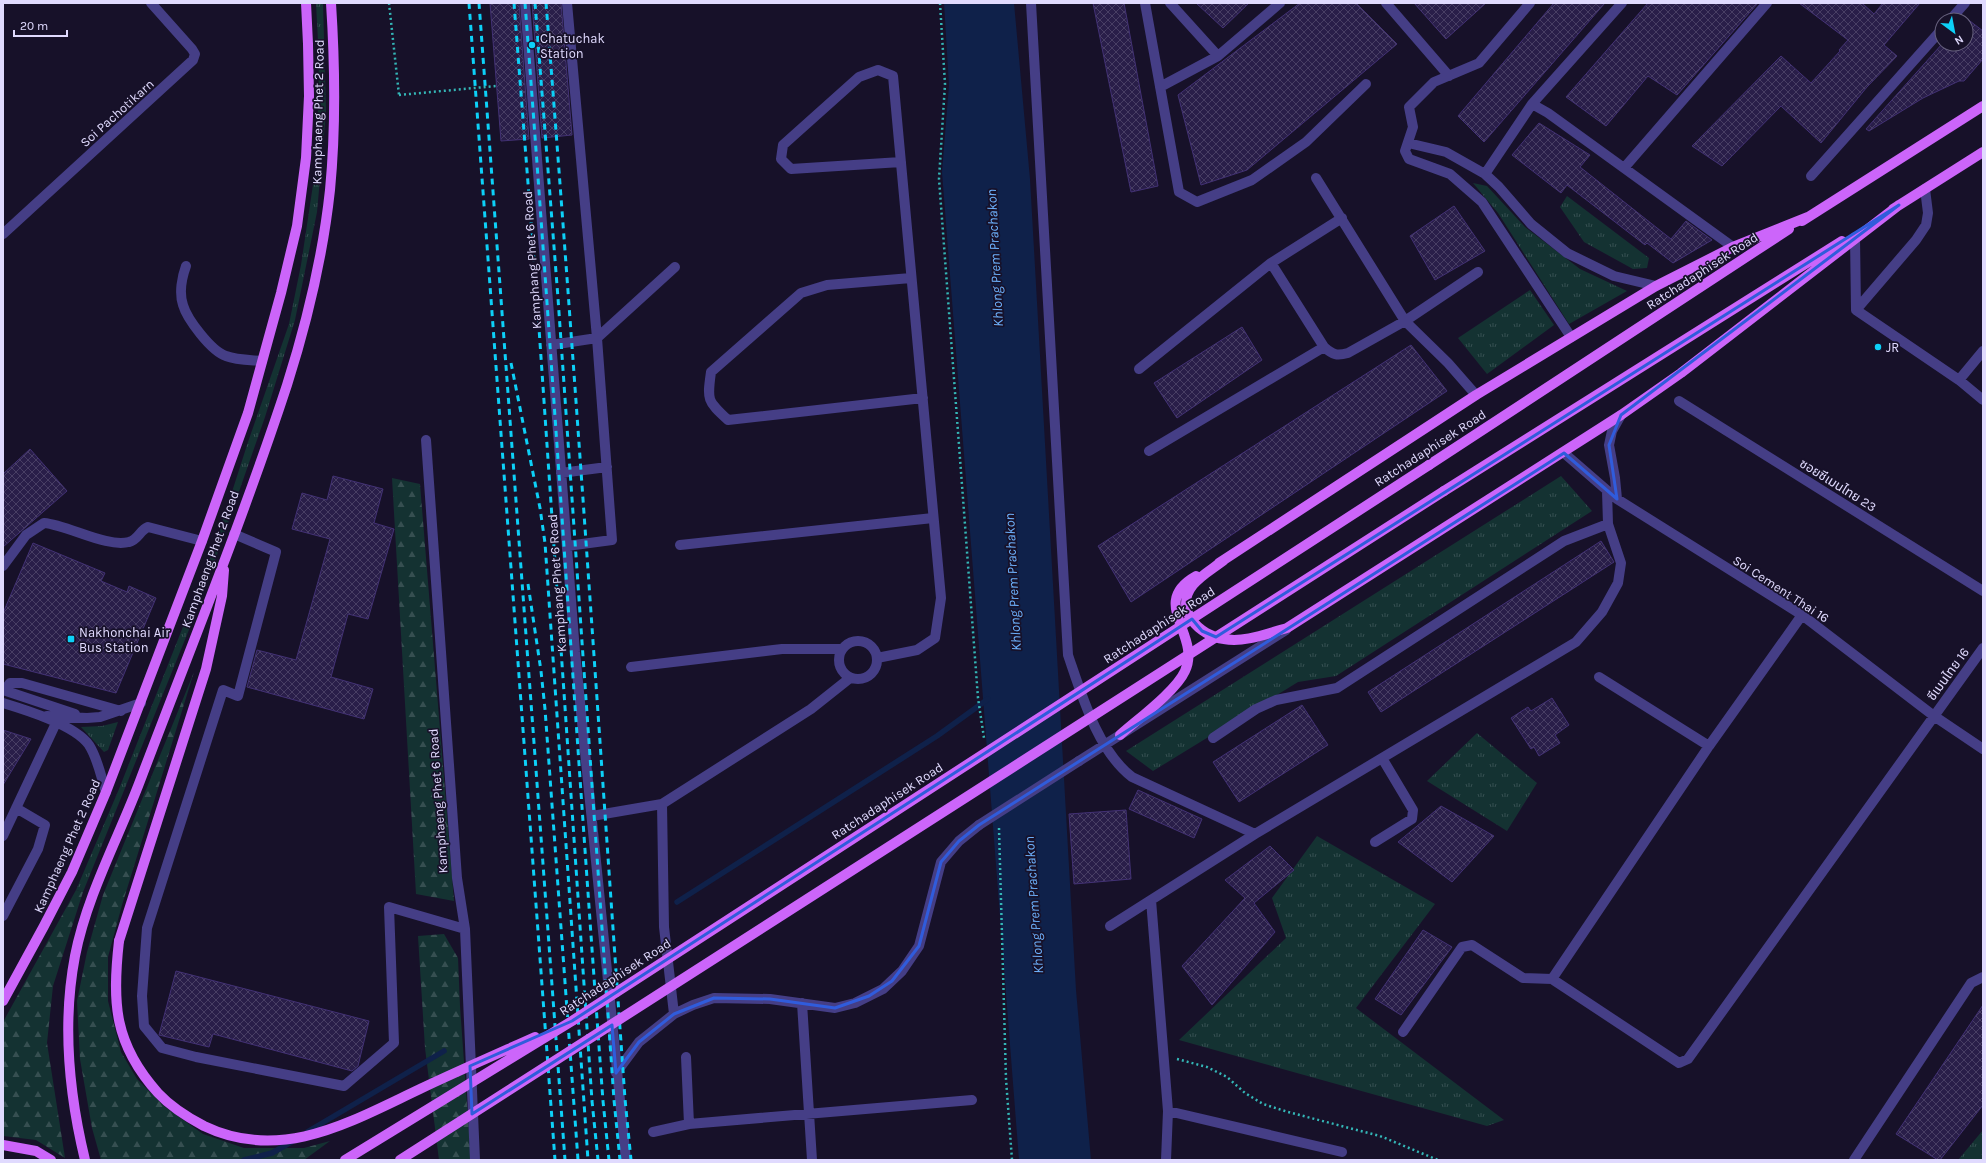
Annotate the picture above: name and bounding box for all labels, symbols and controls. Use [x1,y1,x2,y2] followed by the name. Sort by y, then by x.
[14,12,67,38] scale bar
[1934,12,1974,52] north arrow
[20,19,48,33] text: 20 m
[540,31,605,61] place label: Chatuchak Station
[1952,32,1966,48] text: N
[309,39,327,185] street label: Kamphaeng Phet 2 Road
[527,40,537,50] marker: Chatuchak Station
[77,76,157,150] street label: Soi Pachotikarn
[983,189,1007,327] water label: Khlong Prem Prachakon
[520,191,544,329] street label: Kamphang Phet 6 Road
[1644,229,1760,313] street label: Ratchadaphisek Road
[1886,340,1899,355] place label: JR
[1873,342,1883,352] marker: JR
[1372,406,1488,490] street label: Ratchadaphisek Road
[1797,456,1879,514] street label: ซอยซีเมนไทย 23
[178,488,242,630] street label: Kamphaeng Phet 2 Road
[1001,513,1025,651] water label: Khlong Prem Prachakon
[545,514,569,652] street label: Kamphang Phet 6 Road
[1730,552,1832,626] street label: Soi Cement Thai 16
[1101,583,1217,667] street label: Ratchadaphisek Road
[79,625,170,655] place label: Nakhonchai Air Bus Station
[66,634,76,644] marker: Nakhonchai Air Bus Station
[1924,645,1972,703] street label: ซีเมนไทย 16
[425,728,451,874] street label: Kamphaeng Phet 6 Road
[829,759,945,843] street label: Ratchadaphisek Road
[31,777,103,915] street label: Kamphaeng Phet 2 Road
[1021,836,1047,974] water label: Khlong Prem Prachakon
[557,935,673,1019] street label: Ratchadaphisek Road

